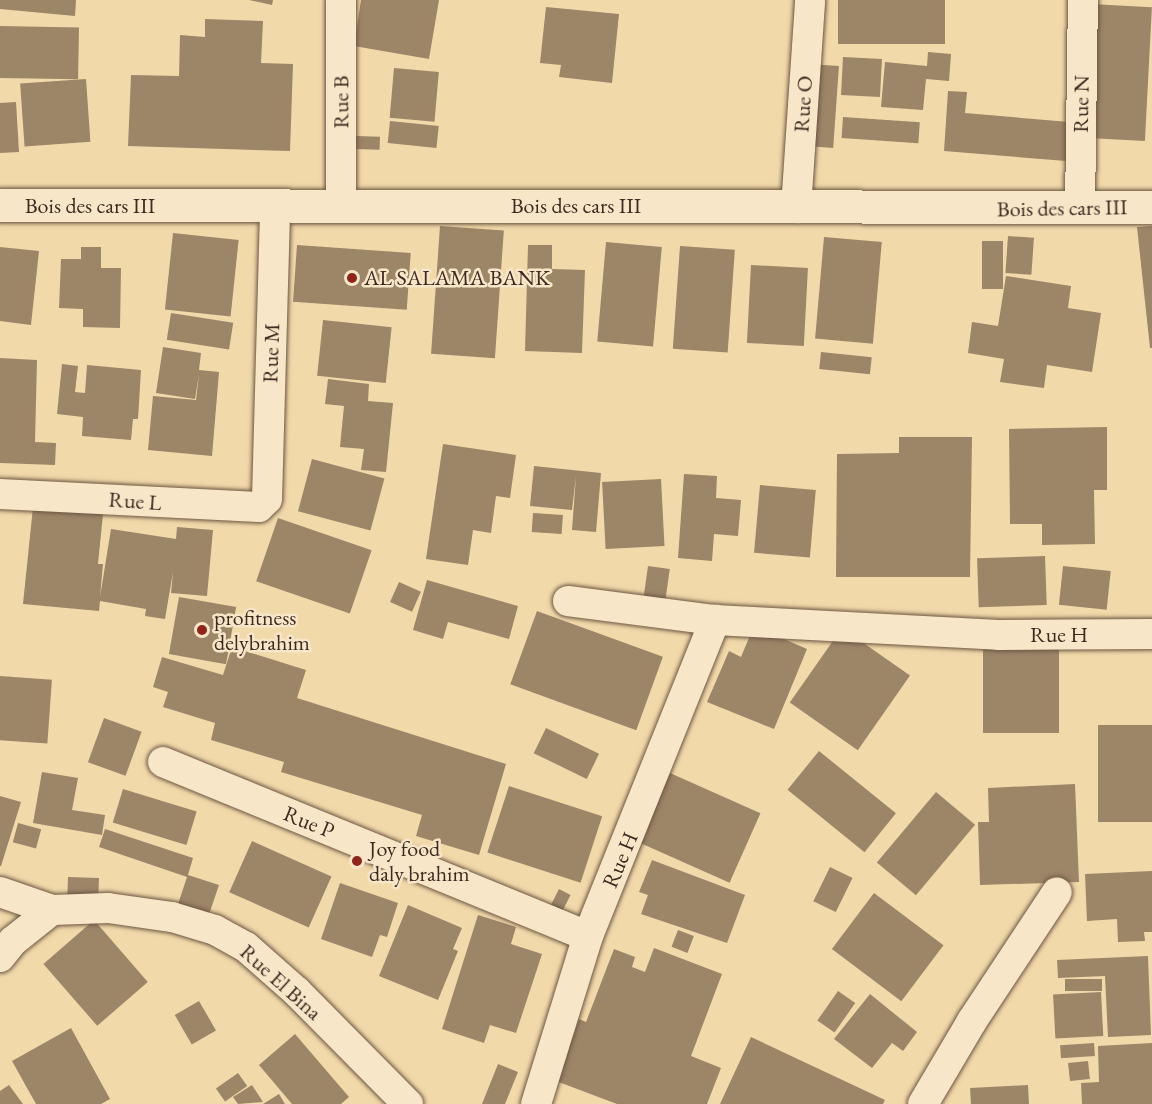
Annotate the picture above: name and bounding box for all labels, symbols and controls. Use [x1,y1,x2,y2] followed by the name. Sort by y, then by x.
[328,75,354,129] street label: Rue B
[788,75,818,133] street label: Rue O
[1067,75,1095,133] street label: Rue N
[25,193,155,219] street label: Bois des cars III
[511,193,641,219] street label: Bois des cars III
[996,194,1128,222] street label: Bois des cars III
[364,265,550,291] place label: AL SALAMA BANK
[345,271,359,285] marker: AL SALAMA BANK
[257,323,285,383] street label: Rue M
[108,486,162,516] street label: Rue L
[214,604,310,656] place label: profitness delybrahim
[1030,622,1088,648] street label: Rue H
[195,623,209,637] marker: profitness delybrahim
[280,800,338,844] street label: Rue P
[597,828,643,892] street label: Rue H
[369,835,470,886] place label: Joy food daly brahim
[350,854,364,868] marker: Joy food daly brahim
[235,938,327,1026] street label: Rue El Bina

